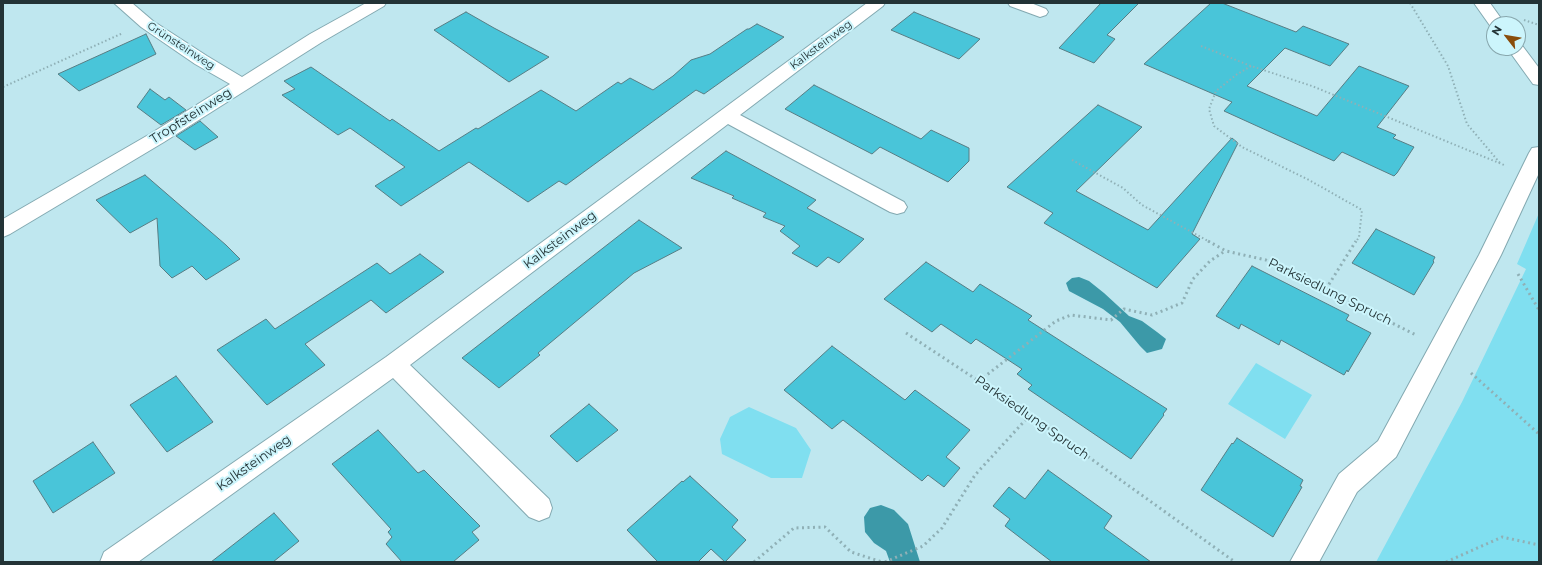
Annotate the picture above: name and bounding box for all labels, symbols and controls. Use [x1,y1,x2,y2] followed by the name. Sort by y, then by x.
[1486,16,1526,56] north arrow
[788,18,854,72] street label: Kalksteinweg
[145,19,217,73] street label: Grünsteinweg
[1488,23,1505,38] text: N
[147,85,235,147] street label: Tropfsteinweg
[520,208,600,272] street label: Kalksteinweg
[1265,255,1395,329] street label: Parksiedlung Spruch
[972,373,1092,463] street label: Parksiedlung Spruch
[214,432,294,494] street label: Kalksteinweg

